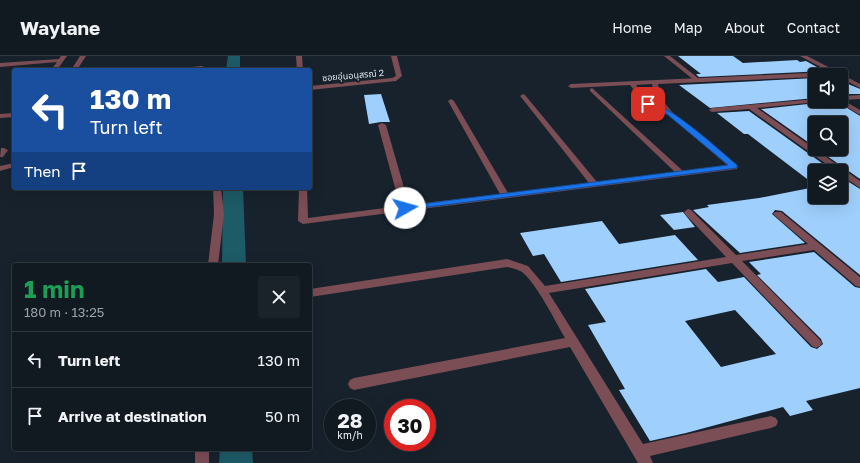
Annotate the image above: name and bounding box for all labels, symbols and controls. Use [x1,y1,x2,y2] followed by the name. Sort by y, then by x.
[20,16,100,39] text: Waylane
[612,19,652,36] text: Home
[674,19,702,36] text: Map
[724,19,765,36] text: About
[787,19,840,36] text: Contact
[322,67,384,83] street label: ซอยอุ่นอนุสรณ์ 2
[808,68,848,204] map controls
[808,68,848,108] button: sound
[90,82,171,115] text: 130 m
[24,84,76,136] icon: left
[631,87,665,121] pin
[637,93,659,115] icon: arrive
[90,116,163,138] text: Turn left
[808,116,848,156] button: search
[68,160,90,182] icon: arrive
[24,162,60,180] text: Then
[808,164,848,204] button: layers
[384,187,426,229] position arrow
[24,274,84,303] text: 1 min
[258,276,300,318] button: close
[24,304,104,320] text: 180 m · 13:25
[24,349,46,371] icon: left
[58,351,120,369] text: Turn left
[258,351,300,369] text: 130 m
[384,399,436,451] speed limit sign: 30
[24,405,46,427] icon: arrive
[58,407,207,425] text: Arrive at destination
[265,407,300,425] text: 50 m
[337,408,362,432] text: 28
[337,429,363,441] text: km/h

